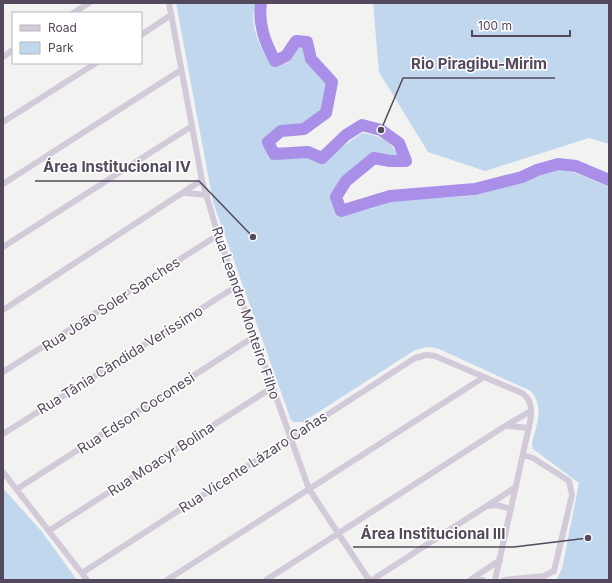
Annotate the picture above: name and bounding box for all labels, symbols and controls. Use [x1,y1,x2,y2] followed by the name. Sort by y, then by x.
[12,12,142,64] legend
[472,12,570,38] scale bar
[478,18,512,33] text: 100 m
[48,20,77,35] text: Road
[48,40,74,55] text: Park
[403,51,555,78] callout: Rio Piragibu-Mirim
[411,54,547,73] text: Rio Piragibu-Mirim
[35,154,199,181] callout: Área Institucional IV
[43,157,191,176] text: Área Institucional IV
[209,224,284,402] street label: Rua Leandro Monteiro Filho
[39,253,183,355] street label: Rua João Soler Sanches
[34,302,206,418] street label: Rua Tânia Cândida Veríssimo
[74,368,198,457] street label: Rua Edson Coconesi
[175,407,330,516] street label: Rua Vicente Lázaro Cañas
[104,418,217,499] street label: Rua Moacyr Bolina
[353,520,514,547] callout: Área Institucional III
[360,524,506,543] text: Área Institucional III

